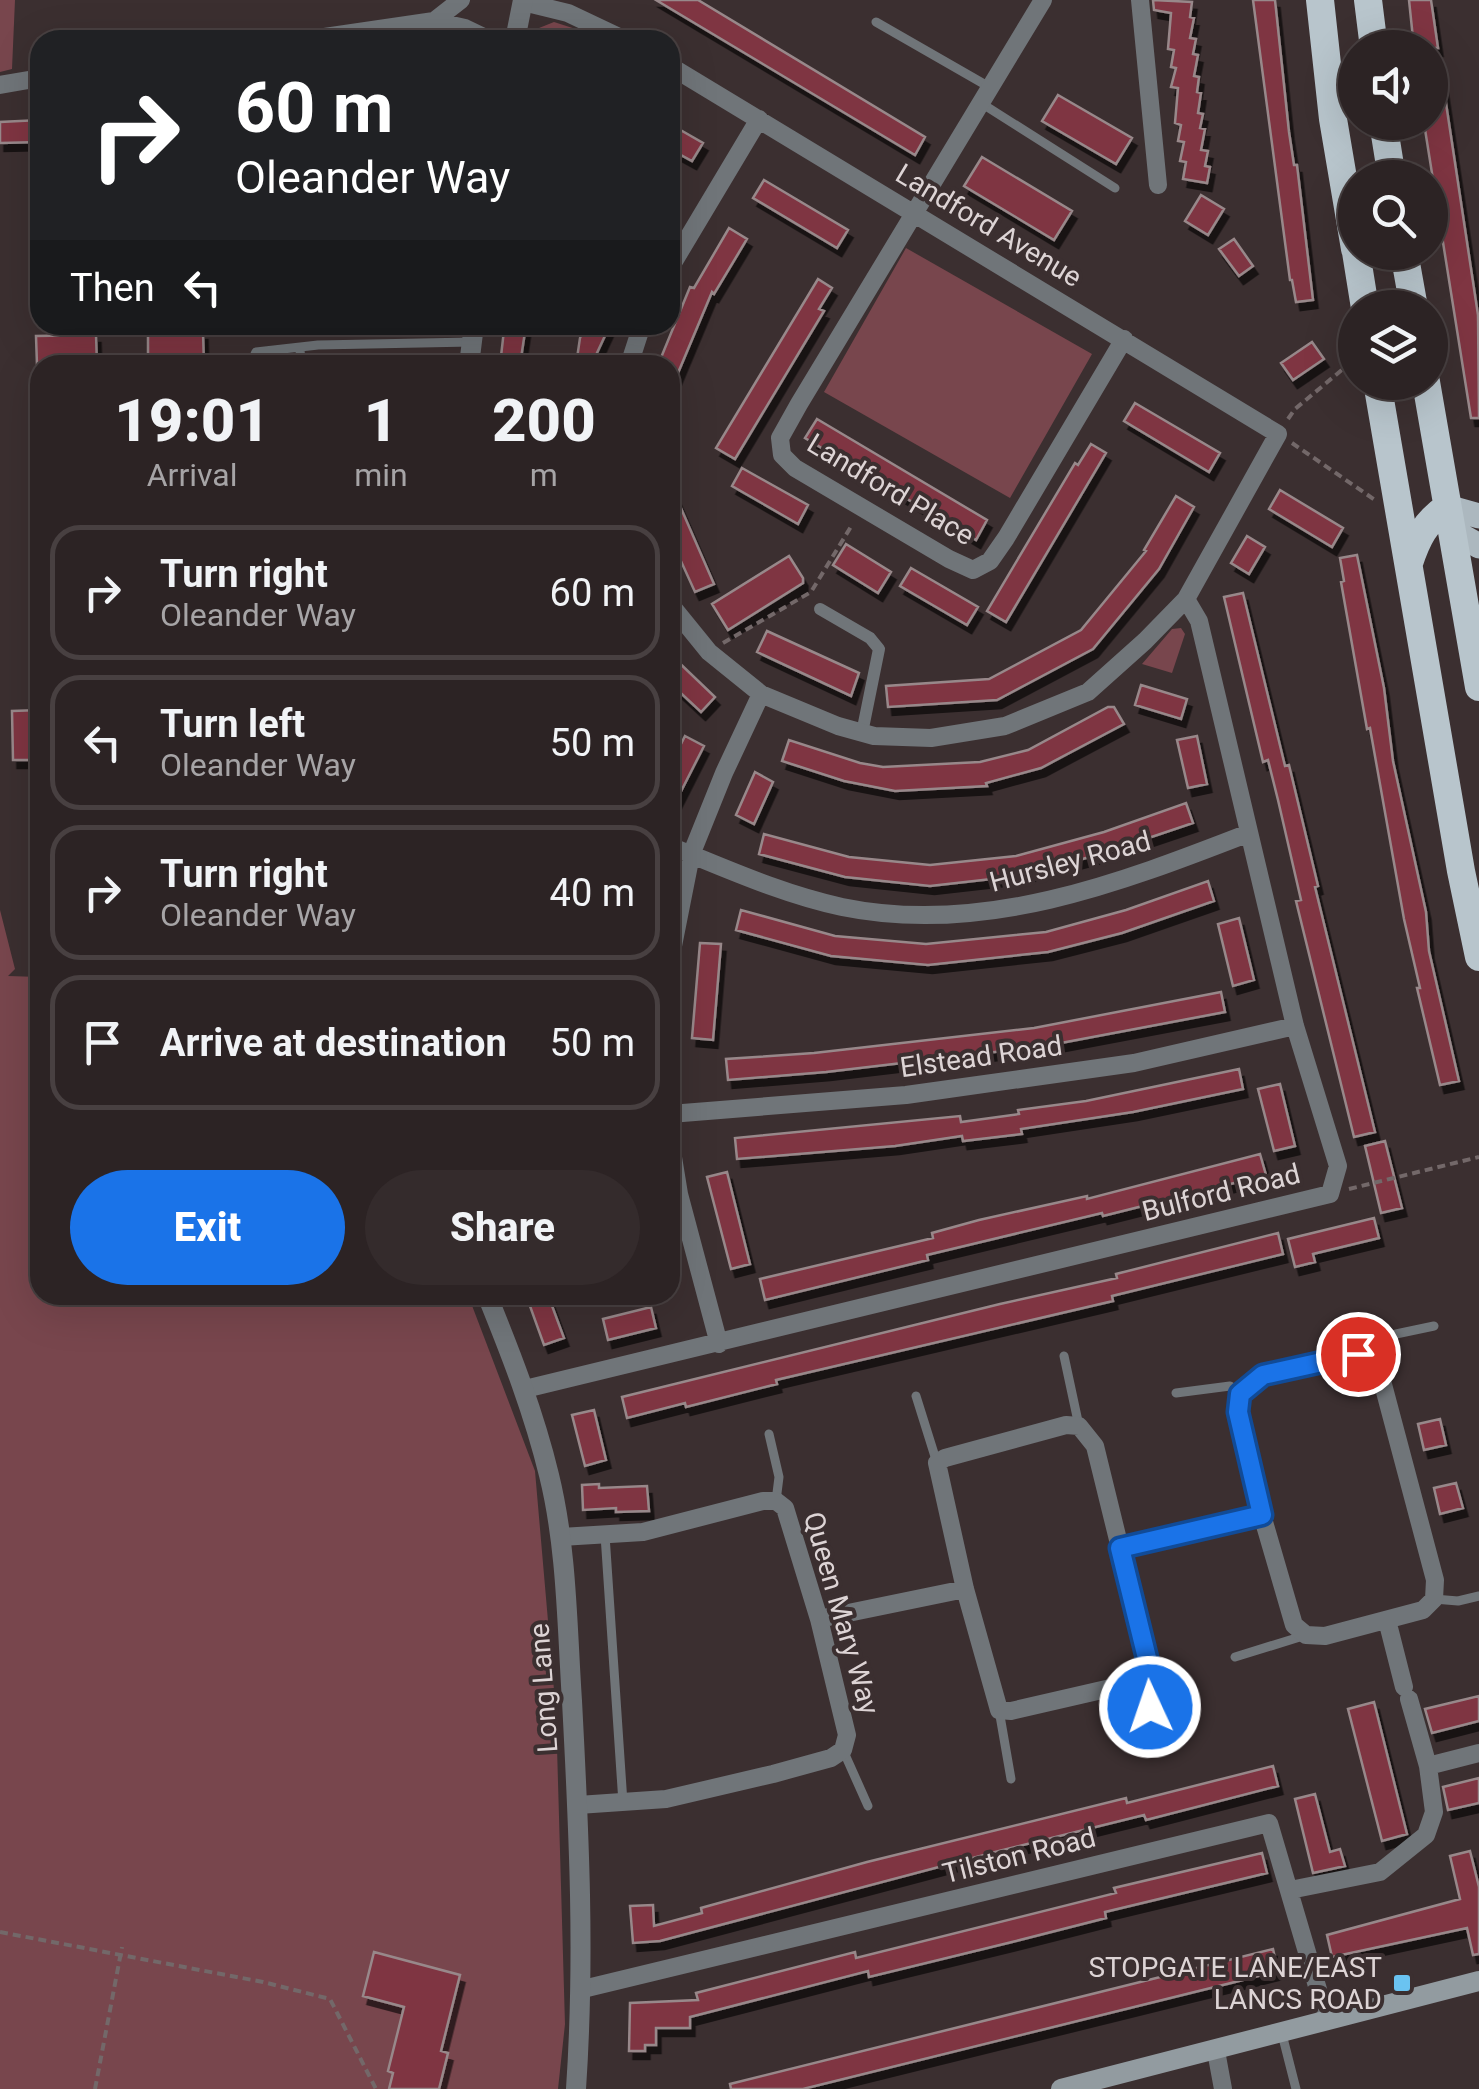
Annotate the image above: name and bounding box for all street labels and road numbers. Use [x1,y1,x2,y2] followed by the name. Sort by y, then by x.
[890,157,1088,294] street label: Landford Avenue
[801,427,980,552] street label: Landford Place
[986,824,1154,899] street label: Hursley Road
[898,1029,1064,1084] street label: Elstead Road
[1139,1157,1304,1228] street label: Bulford Road
[797,1508,886,1718] street label: Queen Mary Way
[523,1622,564,1754] street label: Long Lane
[939,1821,1099,1890] street label: Tilston Road

